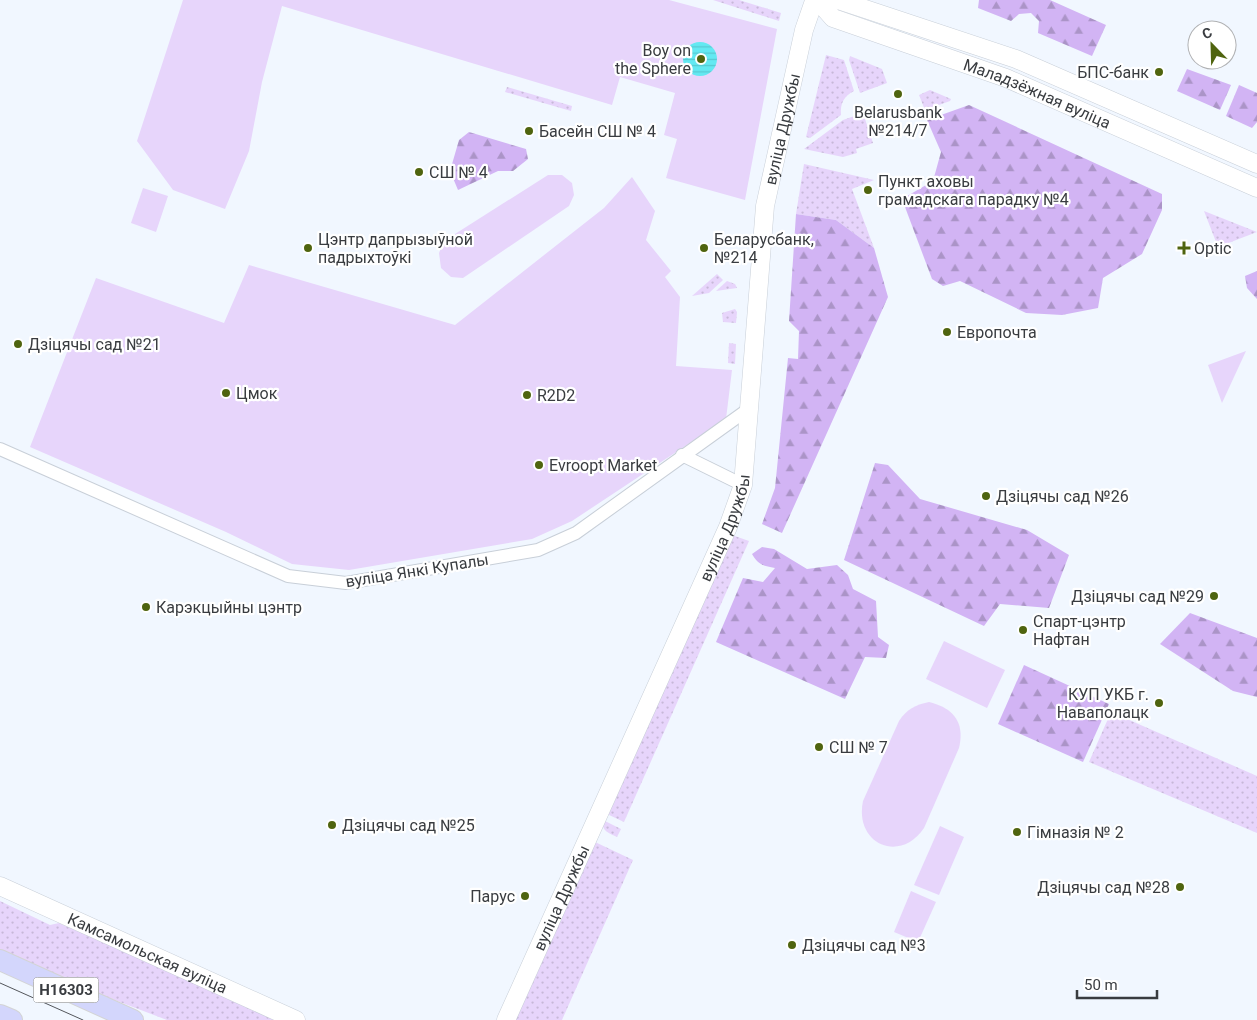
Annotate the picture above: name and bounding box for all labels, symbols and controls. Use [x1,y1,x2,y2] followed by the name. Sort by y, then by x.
[1187,20,1237,70] north arrow
[1200,24,1214,42] text: С
[615,41,691,78] place label: Boy on the Sphere
[695,53,707,65] marker: Boy on the Sphere
[961,55,1113,133] street label: Маладзёжная вуліца
[1077,63,1149,82] place label: БПС-банк
[1153,66,1165,78] marker: БПС-банк
[761,72,804,187] street label: вуліца Дружбы
[892,88,904,100] marker: Belarusbank №214/7
[854,103,943,140] place label: Belarusbank №214/7
[539,122,656,141] place label: Басейн СШ № 4
[523,125,535,137] marker: Басейн СШ № 4
[429,163,488,182] place label: СШ № 4
[413,166,425,178] marker: СШ № 4
[878,172,1069,209] place label: Пункт аховы грамадскага парадку №4
[862,184,874,196] marker: Пункт аховы грамадскага парадку №4
[318,230,473,267] place label: Цэнтр дапрызыўной падрыхтоўкі
[714,230,814,267] place label: Беларусбанк, №214
[1194,239,1232,258] place label: Optic
[302,242,314,254] marker: Цэнтр дапрызыўной падрыхтоўкі
[698,242,710,254] marker: Беларусбанк, №214
[1178,242,1190,254] marker: Optic
[957,323,1037,342] place label: Европочта
[941,326,953,338] marker: Европочта
[28,335,161,354] place label: Дзіцячы сад №21
[12,338,24,350] marker: Дзіцячы сад №21
[236,384,278,403] place label: Цмок
[537,386,575,405] place label: R2D2
[220,387,232,399] marker: Цмок
[521,389,533,401] marker: R2D2
[549,456,657,475] place label: Evroopt Market
[533,459,545,471] marker: Evroopt Market
[696,474,754,584] street label: вуліца Дружбы
[996,487,1129,506] place label: Дзіцячы сад №26
[980,490,992,502] marker: Дзіцячы сад №26
[344,550,490,591] street label: вуліца Янкі Купалы
[1071,587,1204,606] place label: Дзіцячы сад №29
[1208,590,1220,602] marker: Дзіцячы сад №29
[156,598,302,617] place label: Карэкцыйны цэнтр
[140,601,152,613] marker: Карэкцыйны цэнтр
[1033,612,1126,649] place label: Спарт-цэнтр Нафтан
[1017,624,1029,636] marker: Спарт-цэнтр Нафтан
[1057,685,1149,722] place label: КУП УКБ г. Наваполацк
[1153,697,1165,709] marker: КУП УКБ г. Наваполацк
[829,738,888,757] place label: СШ № 7
[813,741,825,753] marker: СШ № 7
[342,816,475,835] place label: Дзіцячы сад №25
[326,819,338,831] marker: Дзіцячы сад №25
[1027,823,1124,842] place label: Гімназія № 2
[1011,826,1023,838] marker: Гімназія № 2
[529,842,593,954] street label: вуліца Дружбы
[1037,878,1170,897] place label: Дзіцячы сад №28
[1174,881,1186,893] marker: Дзіцячы сад №28
[470,887,515,906] place label: Парус
[519,890,531,902] marker: Парус
[65,909,230,998] street label: Камсамольская вуліца
[802,936,926,955] place label: Дзіцячы сад №3
[786,939,798,951] marker: Дзіцячы сад №3
[1077,968,1157,1000] scale bar
[1084,976,1118,994] text: 50 m
[34,978,98,1002] road number: Н16303

